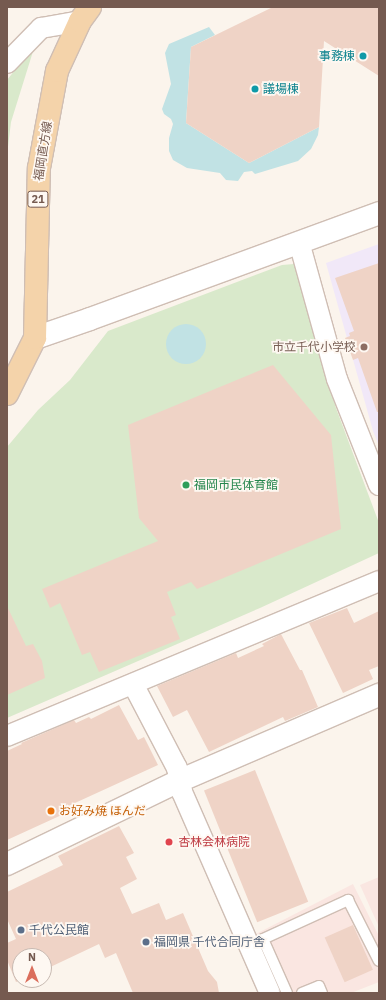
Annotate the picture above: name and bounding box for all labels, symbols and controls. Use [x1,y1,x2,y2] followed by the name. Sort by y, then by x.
[319,49,355,63] place label: 事務棟
[358,51,368,61] marker: 事務棟
[263,82,299,96] place label: 議場棟
[250,84,260,94] marker: 議場棟
[31,120,55,182] street label: 福岡直方線
[27,190,49,208] road number: 21
[272,340,356,354] place label: 市立千代小学校
[359,342,369,352] marker: 市立千代小学校
[194,478,278,492] place label: 福岡市民体育館
[181,480,191,490] marker: 福岡市民体育館
[59,804,146,818] place label: お好み焼 ほんだ
[46,806,56,816] marker: お好み焼 ほんだ
[178,835,250,849] place label: 杏林会林病院
[163,836,175,848] marker: 杏林会林病院
[29,923,89,937] place label: 千代公民館
[16,925,26,935] marker: 千代公民館
[154,935,265,949] place label: 福岡県 千代合同庁舎
[141,937,151,947] marker: 福岡県 千代合同庁舎
[12,948,52,988] north arrow
[28,950,36,964] text: N

